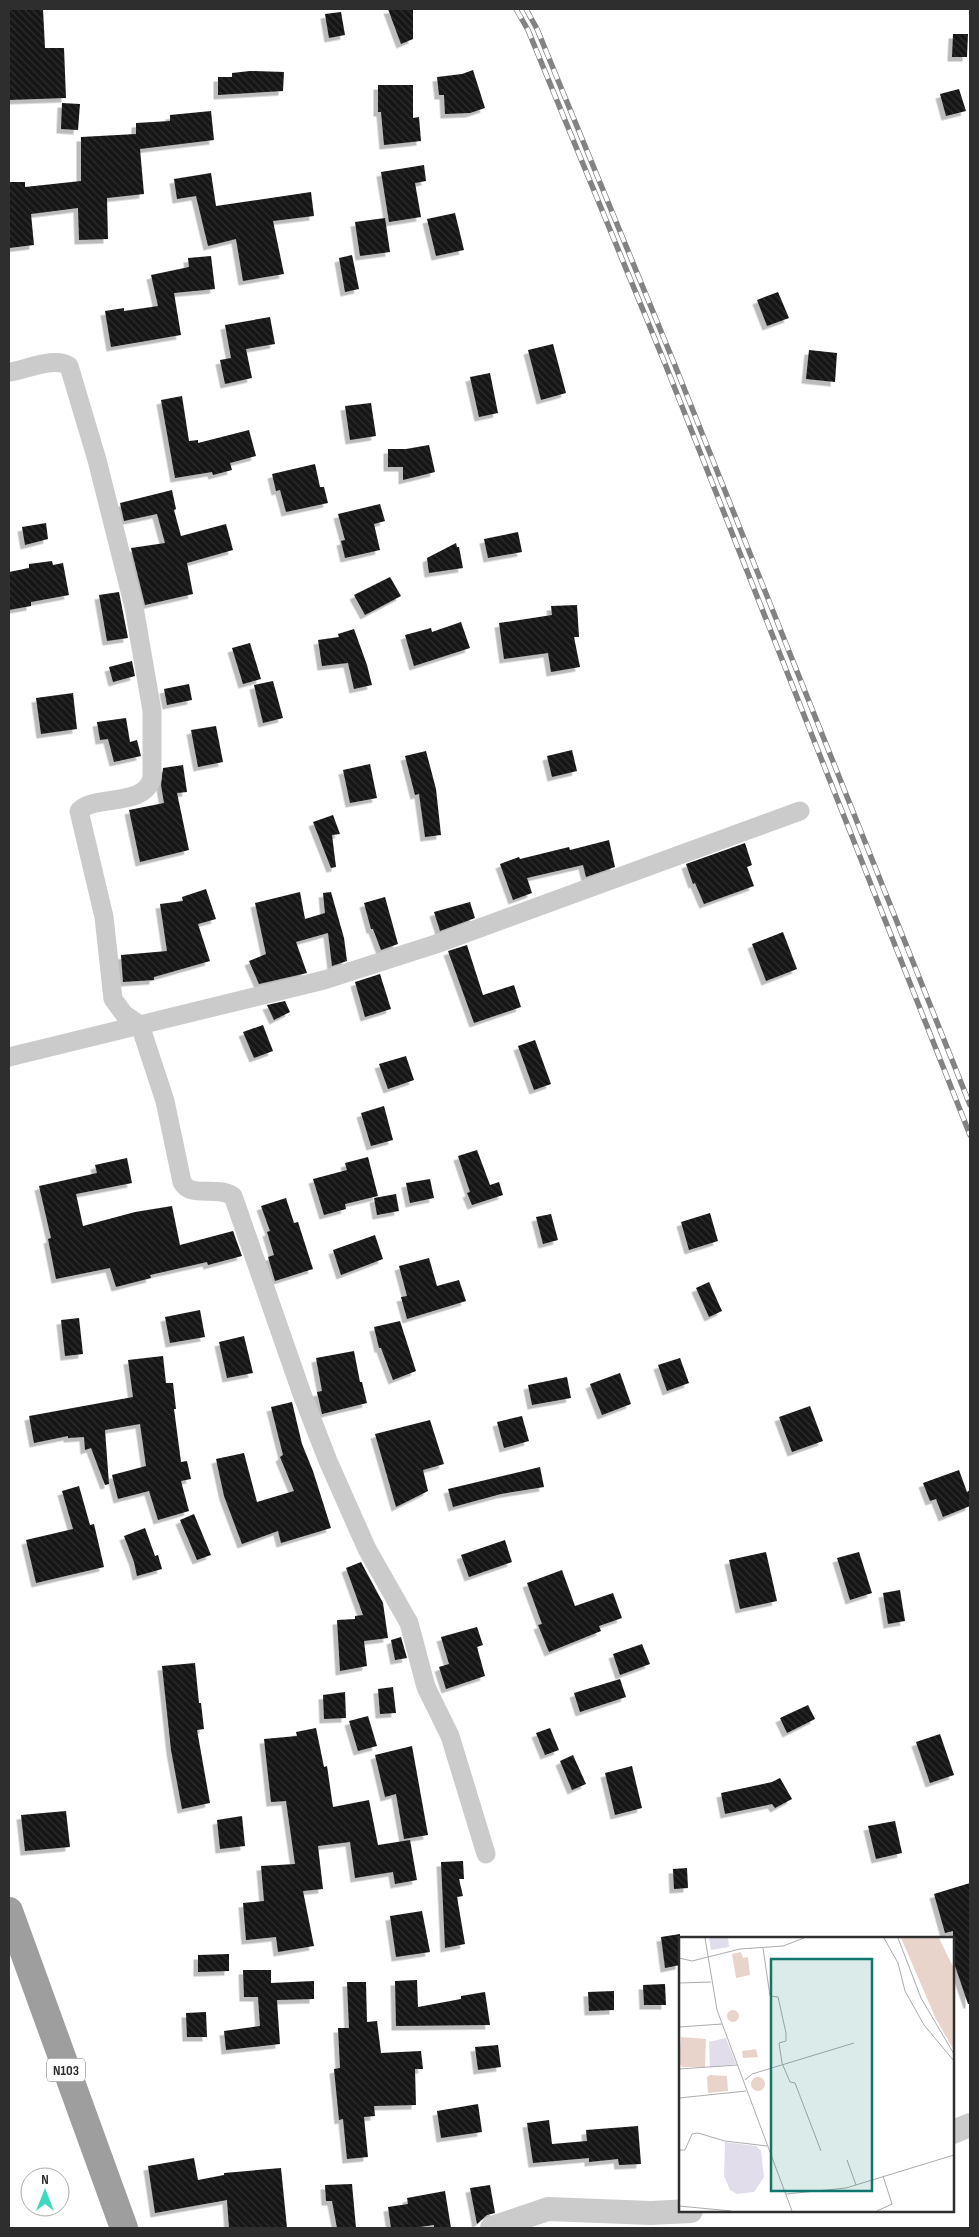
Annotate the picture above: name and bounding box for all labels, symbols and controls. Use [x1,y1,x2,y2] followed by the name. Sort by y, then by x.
[679,1937,954,2212] inset map
[47,2058,85,2082] road number: N103
[20,2167,70,2217] north arrow
[41,2171,49,2188] text: N

